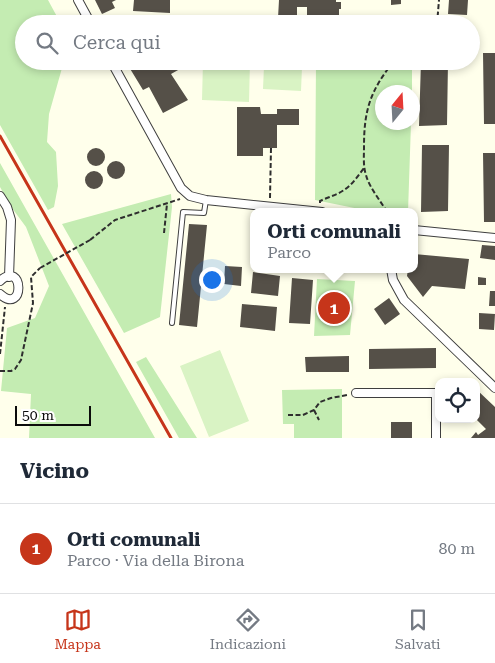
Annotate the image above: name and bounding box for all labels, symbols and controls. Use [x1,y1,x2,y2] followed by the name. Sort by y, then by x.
[15,15,480,70] search box
[33,29,61,57] icon: search
[73,31,161,54] text: Cerca qui
[375,85,420,130] north arrow
[250,208,418,273] popup
[267,220,401,243] text: Orti comunali
[267,243,311,262] text: Parco
[199,267,225,293] your location
[318,289,350,327] pin: 1
[435,378,480,423] map controls
[435,378,480,423] button: locate
[15,403,91,426] scale bar
[22,407,54,423] text: 50 m
[20,459,89,483] text: Vicino
[67,528,200,551] text: Orti comunali
[32,539,40,558] text: 1
[438,539,475,558] text: 80 m
[67,551,244,570] text: Parco · Via della Birona
[54,606,101,652] tab: Mappa
[210,606,286,652] tab: Indicazioni
[395,606,441,652] tab: Salvati

